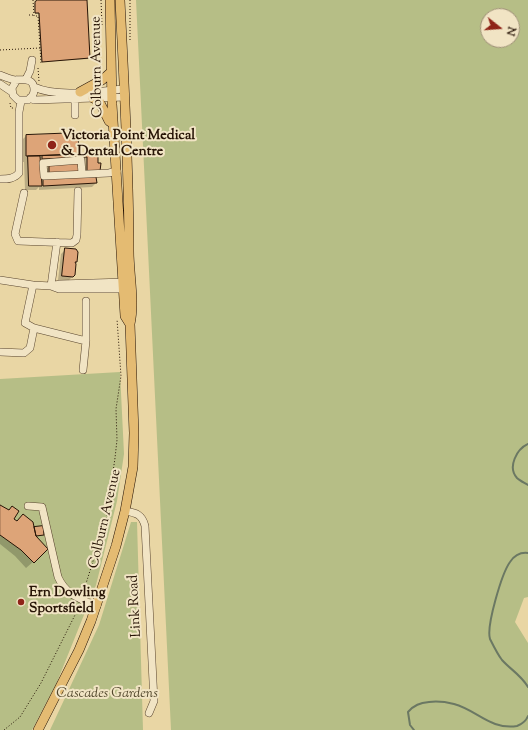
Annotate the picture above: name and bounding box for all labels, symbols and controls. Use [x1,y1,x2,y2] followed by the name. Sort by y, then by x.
[480,8,520,48] north arrow
[89,16,107,118] street label: Colburn Avenue
[502,25,519,38] text: N
[61,129,195,162] place label: Victoria Point Medical & Dental Centre
[46,139,58,151] marker: Victoria Point Medical & Dental Centre
[86,468,126,570] street label: Colburn Avenue
[126,574,146,638] street label: Link Road
[29,586,106,618] place label: Ern Dowling Sportsfield
[16,597,26,607] marker: Ern Dowling Sportsfield
[56,687,158,703] park label: Cascades Gardens

